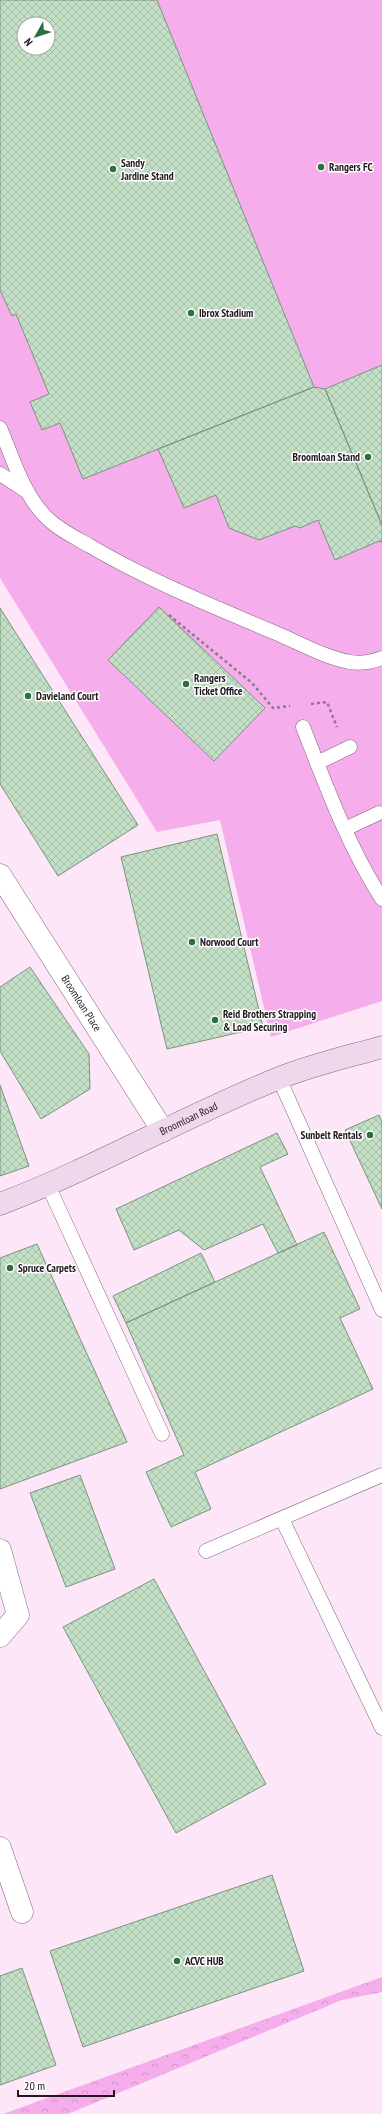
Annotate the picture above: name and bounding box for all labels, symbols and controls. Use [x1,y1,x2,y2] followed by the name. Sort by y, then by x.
[16,16,56,56] north arrow
[21,36,36,49] text: N
[120,156,174,183] place label: Sandy Jardine Stand
[329,160,373,174] place label: Rangers FC
[316,162,326,172] marker: Rangers FC
[108,164,118,174] marker: Sandy Jardine Stand
[199,306,253,320] place label: Ibrox Stadium
[186,308,196,318] marker: Ibrox Stadium
[293,450,360,464] place label: Broomloan Stand
[363,452,373,462] marker: Broomloan Stand
[194,671,243,698] place label: Rangers Ticket Office
[181,679,191,689] marker: Rangers Ticket Office
[36,689,99,703] place label: Davieland Court
[23,691,33,701] marker: Davieland Court
[200,935,259,949] place label: Norwood Court
[187,937,197,947] marker: Norwood Court
[59,972,105,1034] street label: Broomloan Place
[223,1007,316,1034] place label: Reid Brothers Strapping & Load Securing
[210,1015,220,1025] marker: Reid Brothers Strapping & Load Securing
[157,1099,220,1138] street label: Broomloan Road
[301,1128,362,1142] place label: Sunbelt Rentals
[365,1130,375,1140] marker: Sunbelt Rentals
[18,1261,76,1275] place label: Spruce Carpets
[5,1263,15,1273] marker: Spruce Carpets
[184,1954,224,1968] place label: ACVC HUB
[172,1956,182,1966] marker: ACVC HUB
[18,2072,114,2098] scale bar
[24,2078,45,2093] text: 20 m

